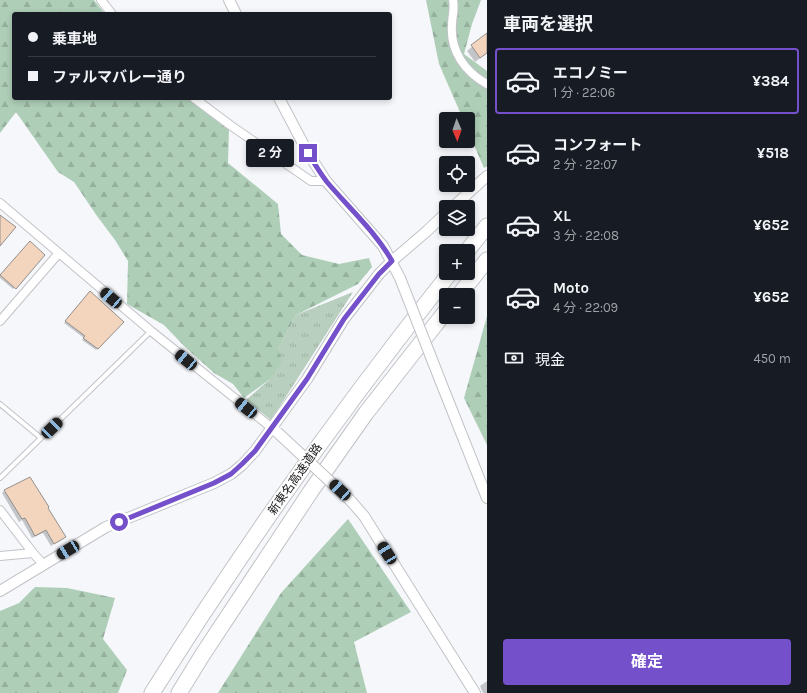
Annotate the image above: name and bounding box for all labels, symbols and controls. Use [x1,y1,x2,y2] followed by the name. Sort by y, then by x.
[503,13,593,35] text: 車両を選択
[52,30,97,48] text: 乗車地
[505,63,541,99] icon: car
[553,64,628,82] text: エコノミー
[52,68,187,86] text: ファルマバレー通り
[752,72,789,90] text: ¥384
[553,85,615,100] text: 1 分 · 22:06
[439,112,475,148] north arrow
[439,112,475,324] map controls
[505,135,541,171] icon: car
[553,136,643,154] text: コンフォート
[246,139,294,167] callout: 2 分
[299,144,317,162] route end
[756,144,789,162] text: ¥518
[258,145,282,160] text: 2 分
[439,156,475,192] button: locate
[553,157,617,172] text: 2 分 · 22:07
[439,200,475,236] button: layers
[505,207,541,243] icon: car
[553,207,571,225] text: XL
[753,216,789,234] text: ¥652
[553,228,619,243] text: 3 分 · 22:08
[439,244,475,280] button: +
[505,279,541,315] icon: car
[553,279,589,297] text: Moto
[98,286,124,310] car
[439,288,475,324] button: −
[753,288,789,306] text: ¥652
[553,300,618,315] text: 4 分 · 22:09
[503,347,525,369] icon: cash
[173,348,199,372] car
[535,351,565,369] text: 現金
[753,351,791,366] text: 450 m
[233,396,259,420] car
[39,415,65,441] car
[265,441,325,517] street label: 新東名高速道路
[327,477,353,503] car
[110,513,128,531] route start
[55,539,81,561] car
[376,540,398,566] car
[503,639,791,685] button: 確定

